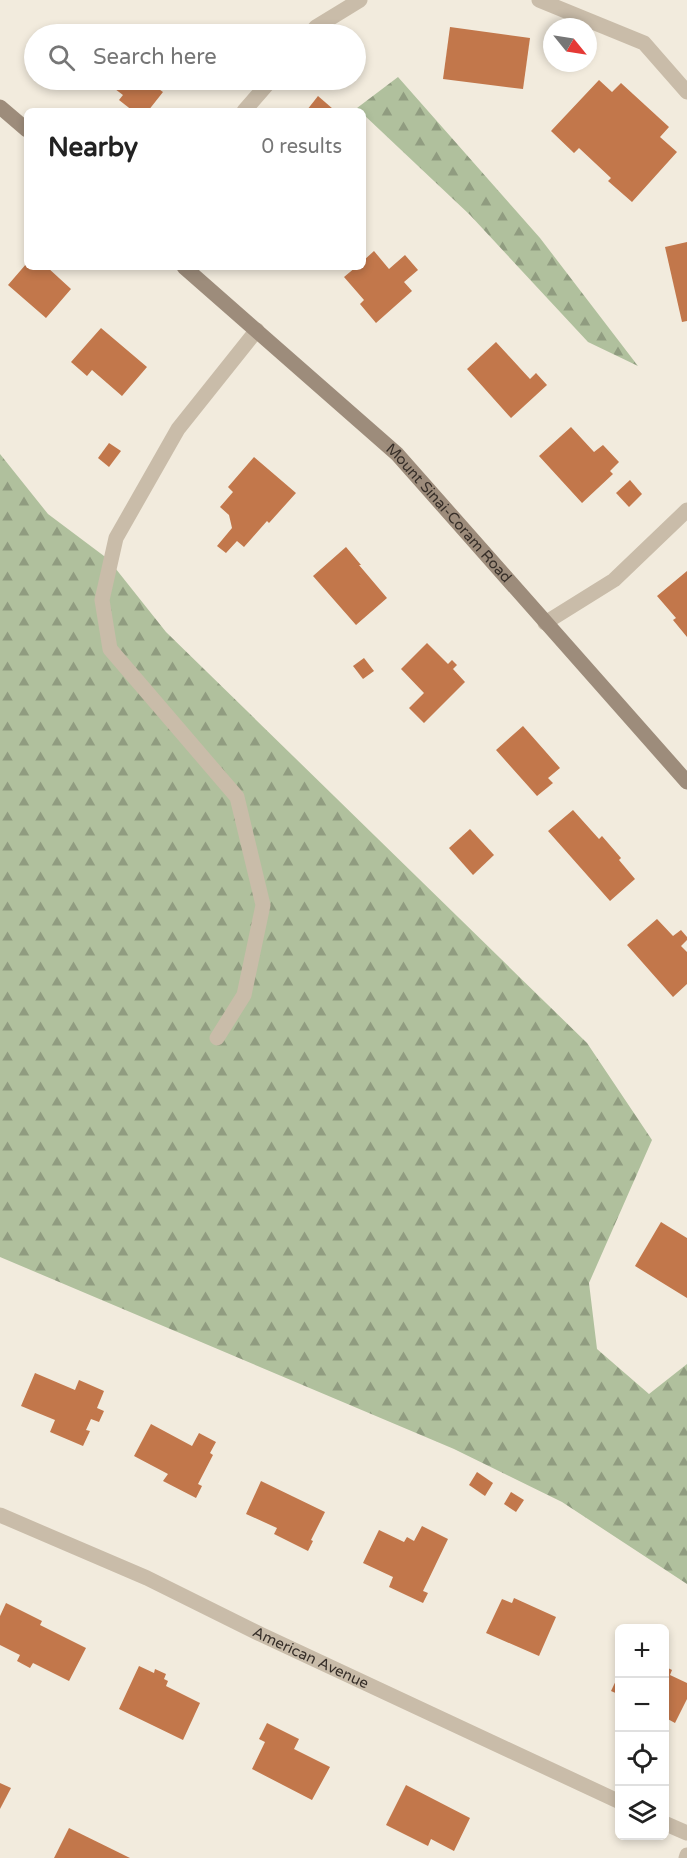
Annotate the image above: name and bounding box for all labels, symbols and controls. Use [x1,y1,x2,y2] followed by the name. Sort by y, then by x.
[543,18,597,72] north arrow
[24,24,366,90] search box
[45,41,78,74] icon: search
[93,44,217,70] text: Search here
[48,132,138,163] text: Nearby
[262,135,342,159] text: 0 results
[382,440,516,586] street label: Mount Sinai-Coram Road
[250,1623,372,1692] street label: American Avenue
[615,1624,669,1840] map controls
[615,1624,669,1678] button: +
[615,1678,669,1732] button: −
[615,1732,669,1786] button: locate
[615,1786,669,1840] button: layers

